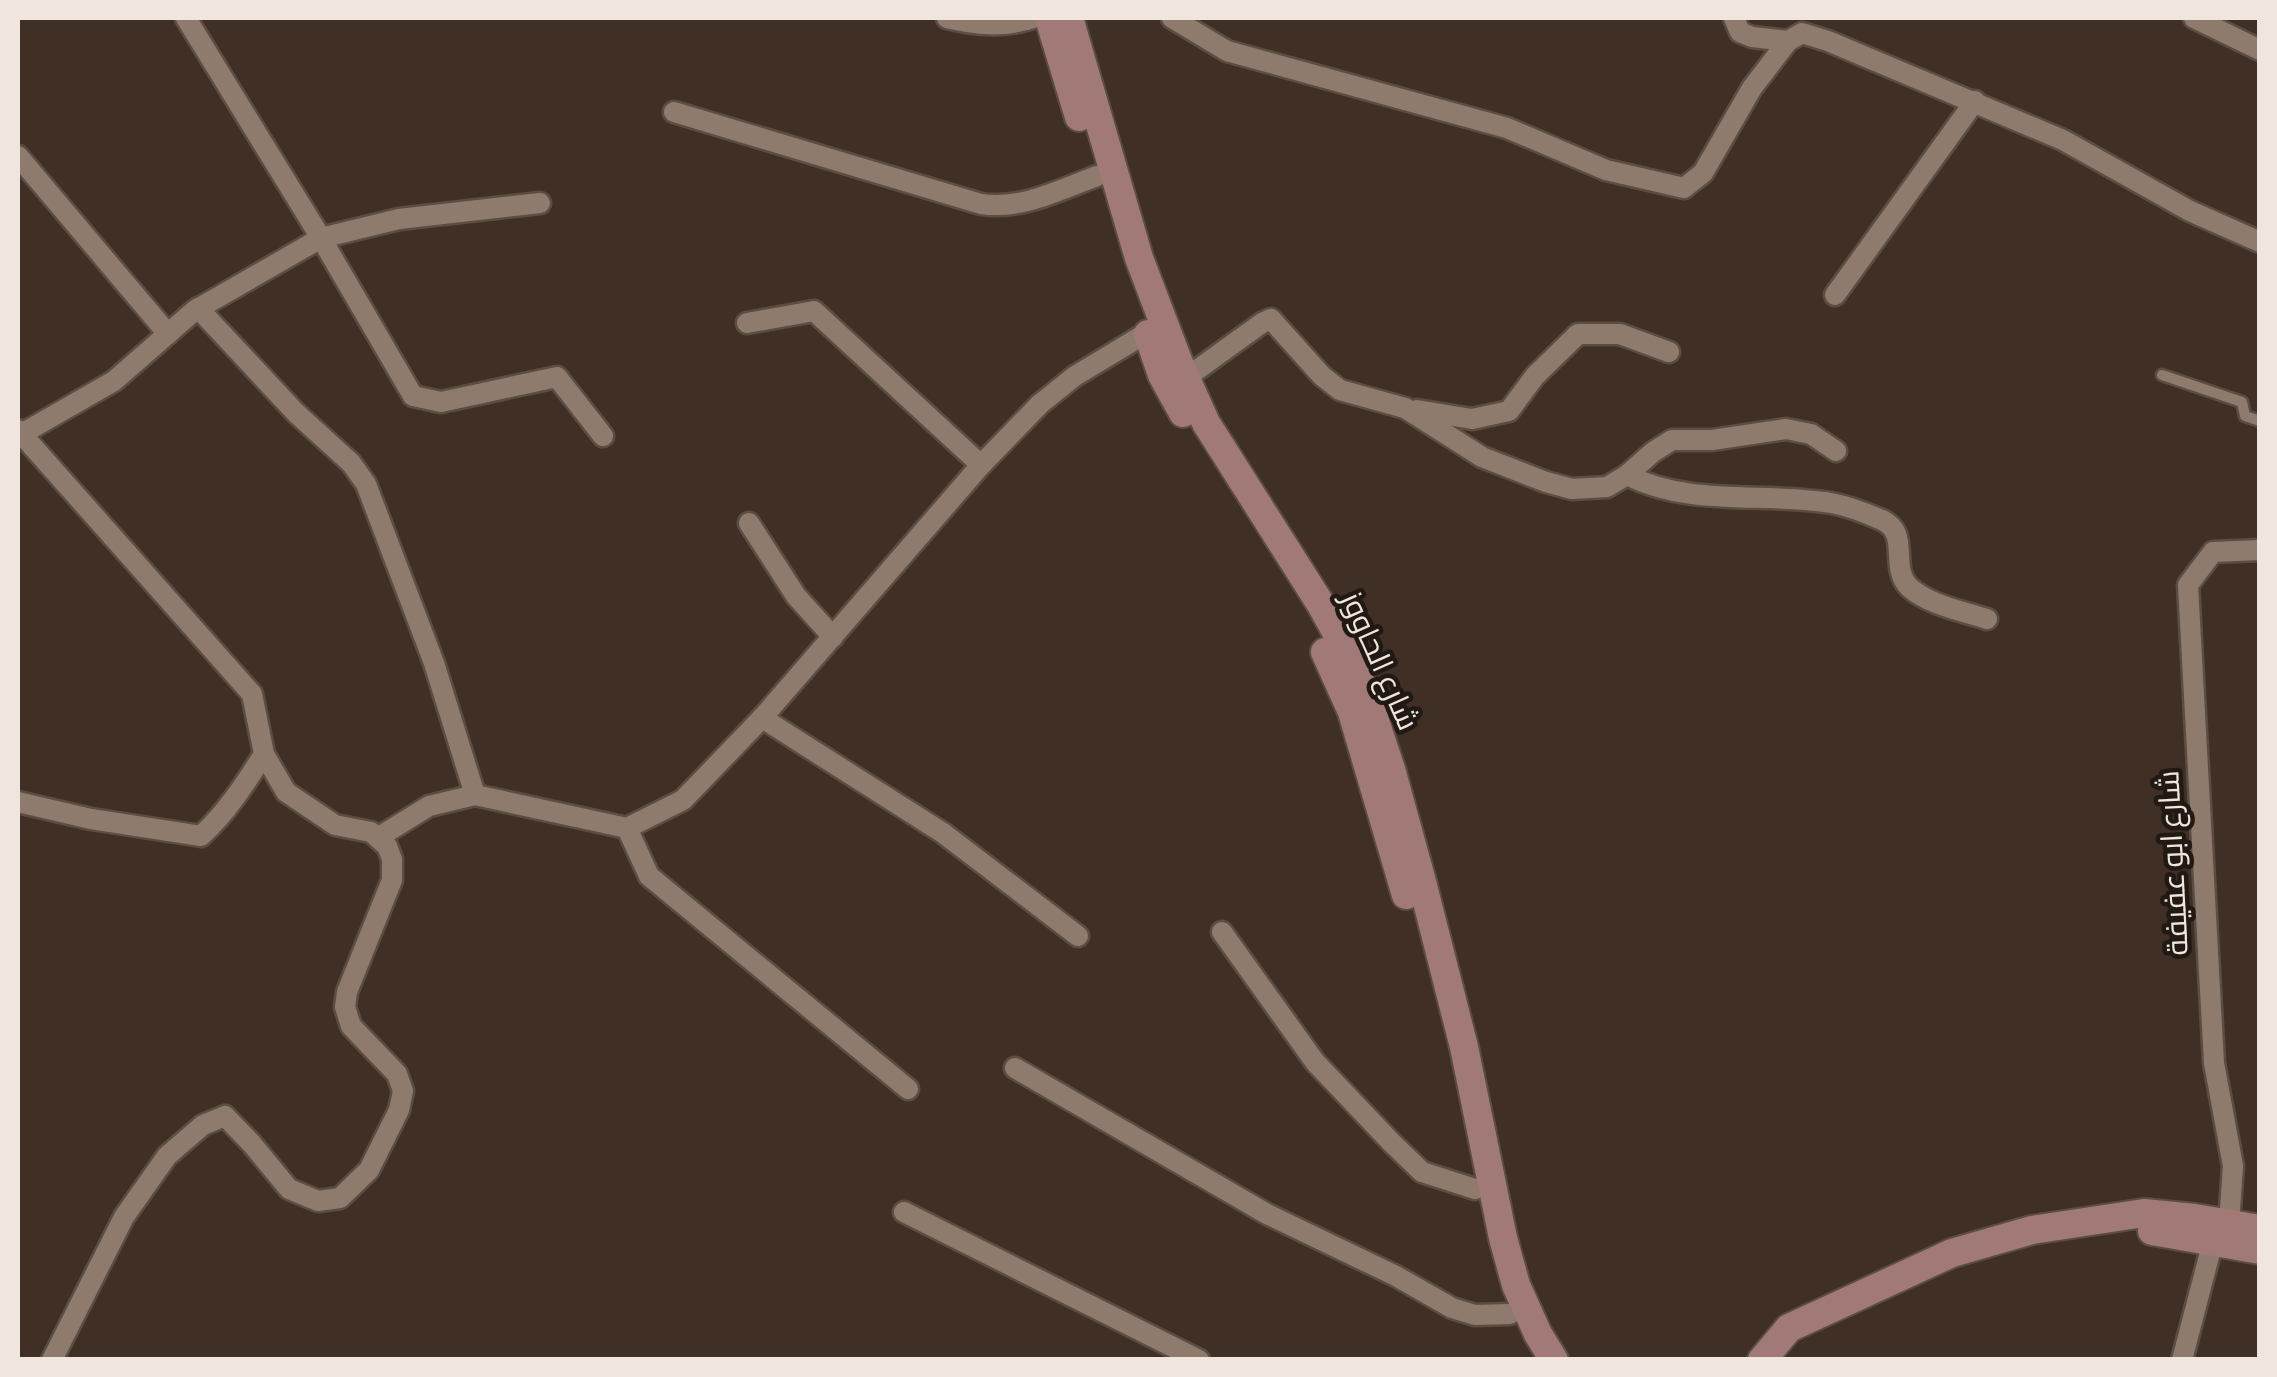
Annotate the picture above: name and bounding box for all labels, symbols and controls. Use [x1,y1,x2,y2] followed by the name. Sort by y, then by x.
[1331,583,1429,737] street label: شارع الحاووز
[2147,769,2198,957] street label: شارع ابو عفيفة

